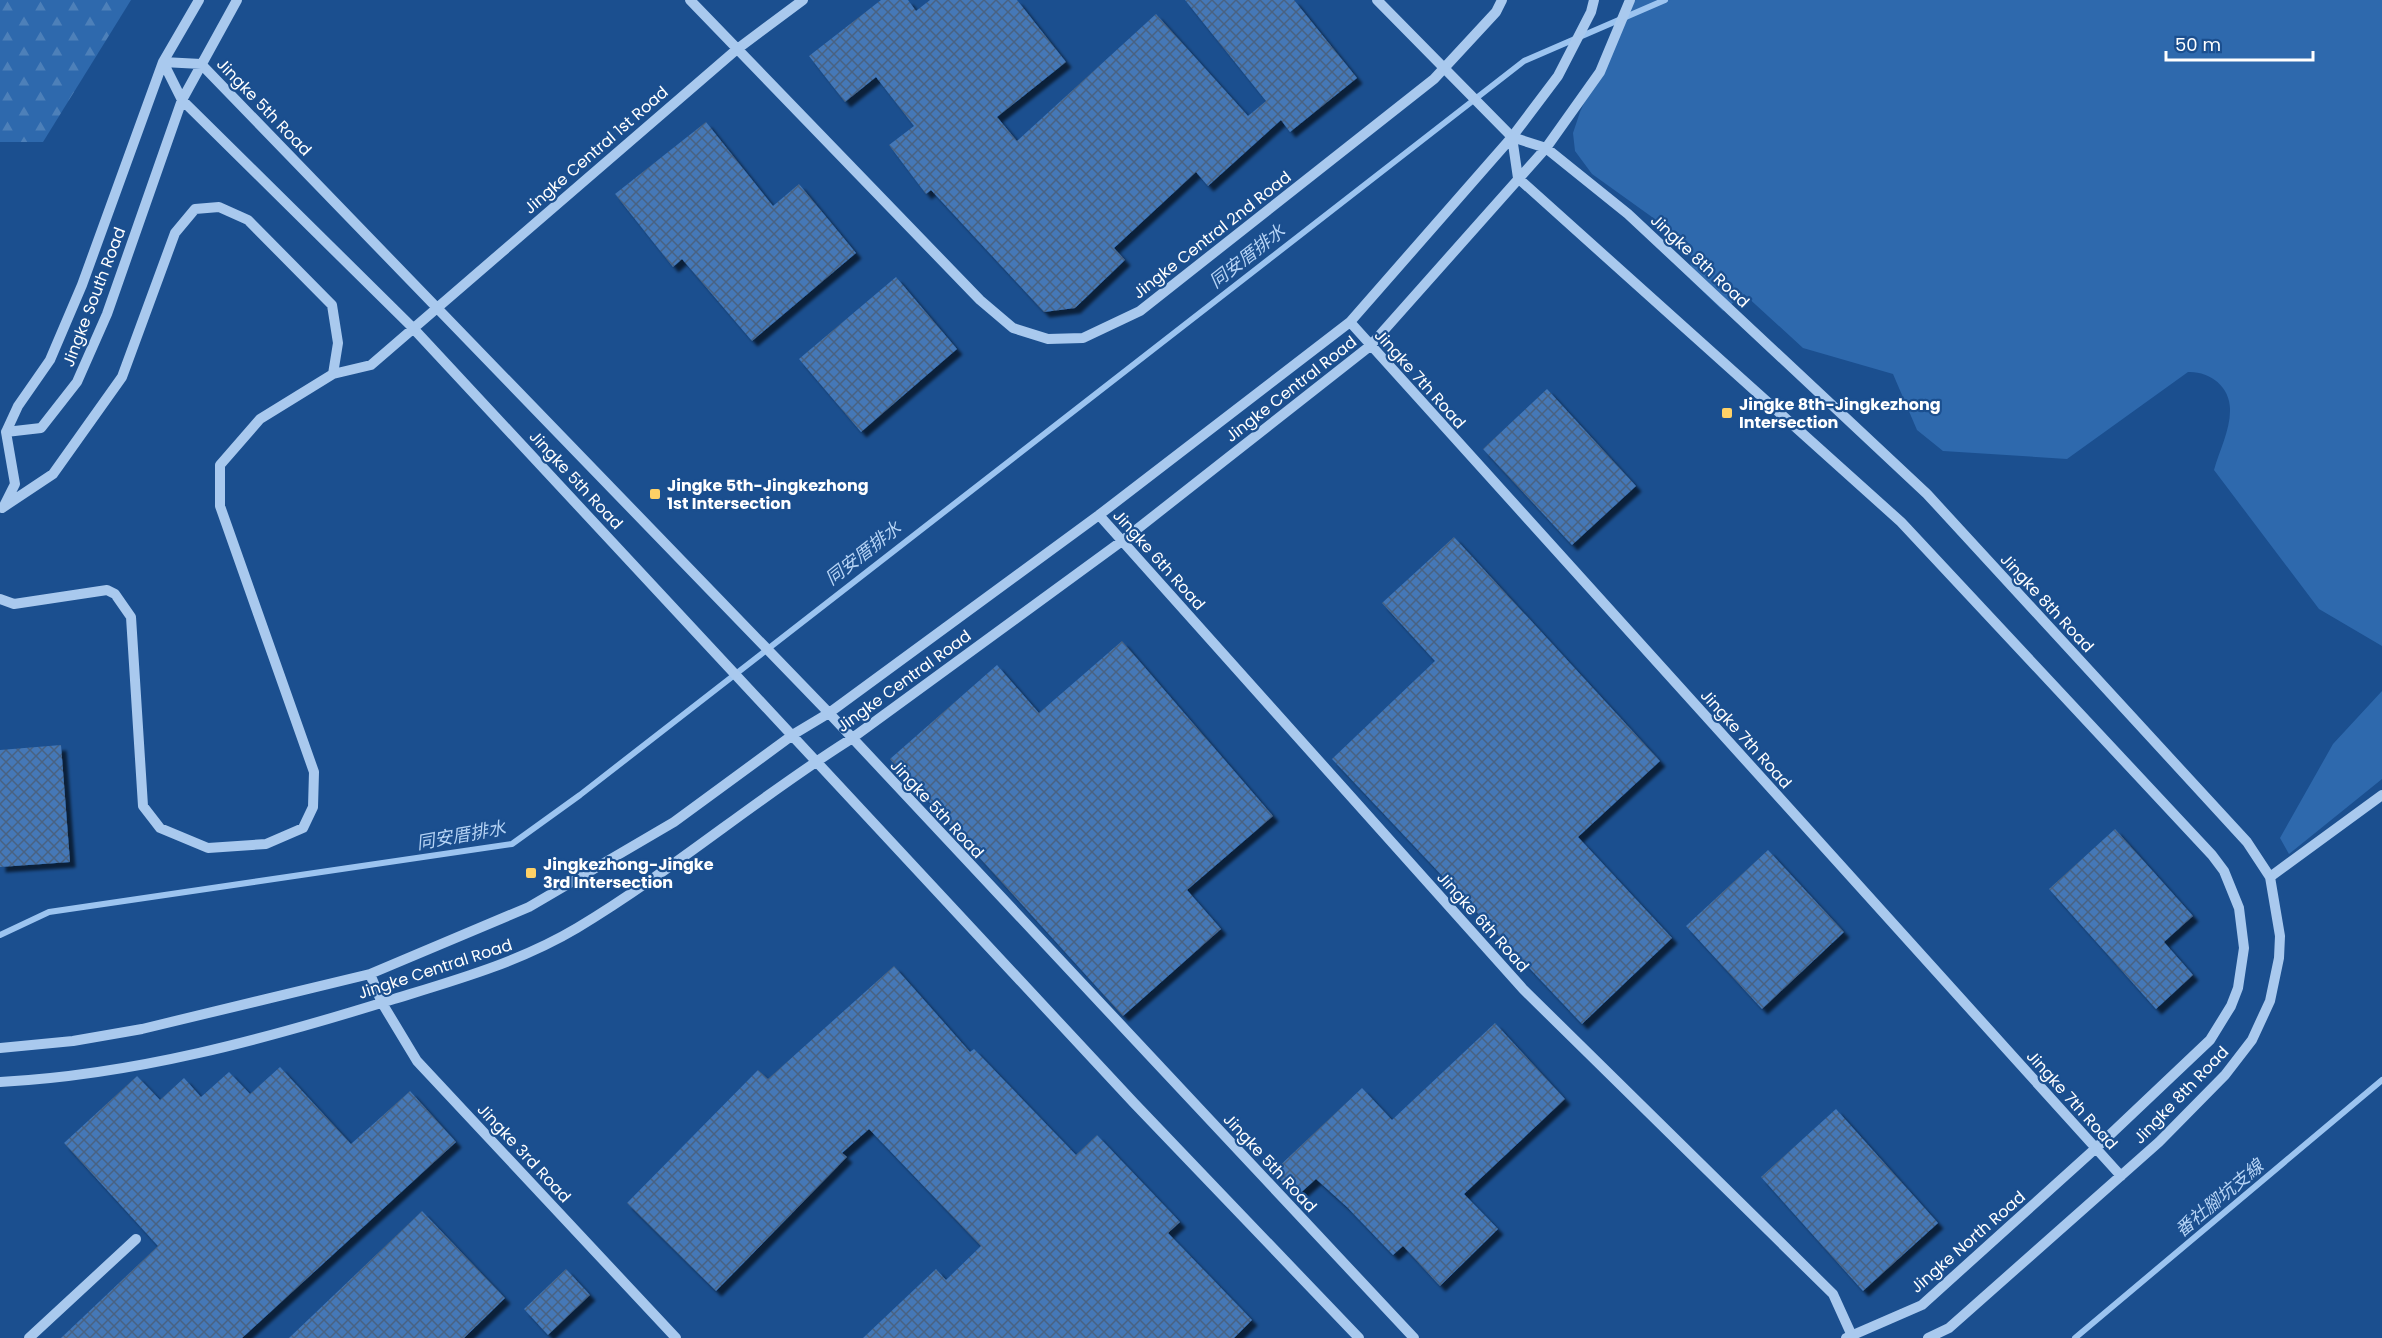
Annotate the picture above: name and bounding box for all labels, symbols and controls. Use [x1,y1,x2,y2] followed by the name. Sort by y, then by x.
[2166,24,2313,62] scale bar
[2175,32,2221,57] text: 50 m
[211,53,317,161] street label: Jingke 5th Road
[519,81,673,219] street label: Jingke Central 1st Road
[1128,166,1296,304] street label: Jingke Central 2nd Road
[1645,209,1755,313] street label: Jingke 8th Road
[1204,218,1291,294] water label: 同安厝排水
[57,224,131,370] street label: Jingke South Road
[1369,324,1471,434] street label: Jingke 7th Road
[1221,330,1361,448] street label: Jingke Central Road
[1739,393,1941,434] place label: Jingke 8th-Jingkezhong Intersection
[1720,406,1734,420] marker: Jingke 8th-Jingkezhong Intersection
[524,425,628,535] street label: Jingke 5th Road
[667,474,869,515] place label: Jingke 5th-Jingkezhong 1st Intersection
[648,487,662,501] marker: Jingke 5th-Jingkezhong 1st Intersection
[1108,505,1210,615] street label: Jingke 6th Road
[820,515,907,591] water label: 同安厝排水
[1995,548,2099,658] street label: Jingke 8th Road
[832,624,976,738] street label: Jingke Central Road
[1695,684,1797,794] street label: Jingke 7th Road
[885,754,989,864] street label: Jingke 5th Road
[415,815,508,855] water label: 同安厝排水
[543,853,714,894] place label: Jingkezhong-Jingke 3rd Intersection
[524,866,538,880] marker: Jingkezhong-Jingke 3rd Intersection
[1432,867,1534,977] street label: Jingke 6th Road
[355,933,515,1005] street label: Jingke Central Road
[2128,1041,2234,1149] street label: Jingke 8th Road
[2021,1045,2123,1155] street label: Jingke 7th Road
[472,1098,576,1208] street label: Jingke 3rd Road
[1218,1108,1322,1218] street label: Jingke 5th Road
[2170,1152,2270,1242] water label: 番社腳坑支線
[1906,1186,2030,1298] street label: Jingke North Road

